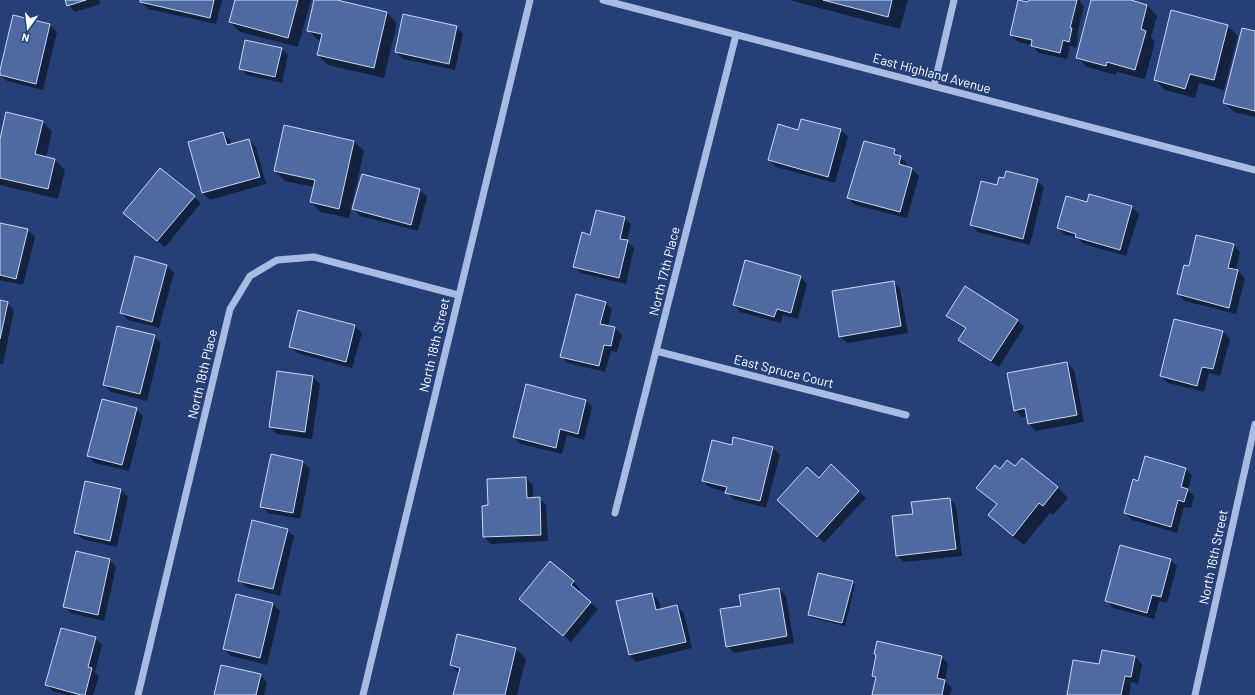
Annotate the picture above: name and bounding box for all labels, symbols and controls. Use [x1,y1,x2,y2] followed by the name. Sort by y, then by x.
[8,8,48,48] north arrow
[20,31,31,45] text: N
[871,50,993,96] street label: East Highland Avenue
[645,225,683,317] street label: North 17th Place
[415,296,453,394] street label: North 18th Street
[184,327,220,421] street label: North 18th Place
[732,351,836,391] street label: East Spruce Court
[1195,508,1231,606] street label: North 16th Street

